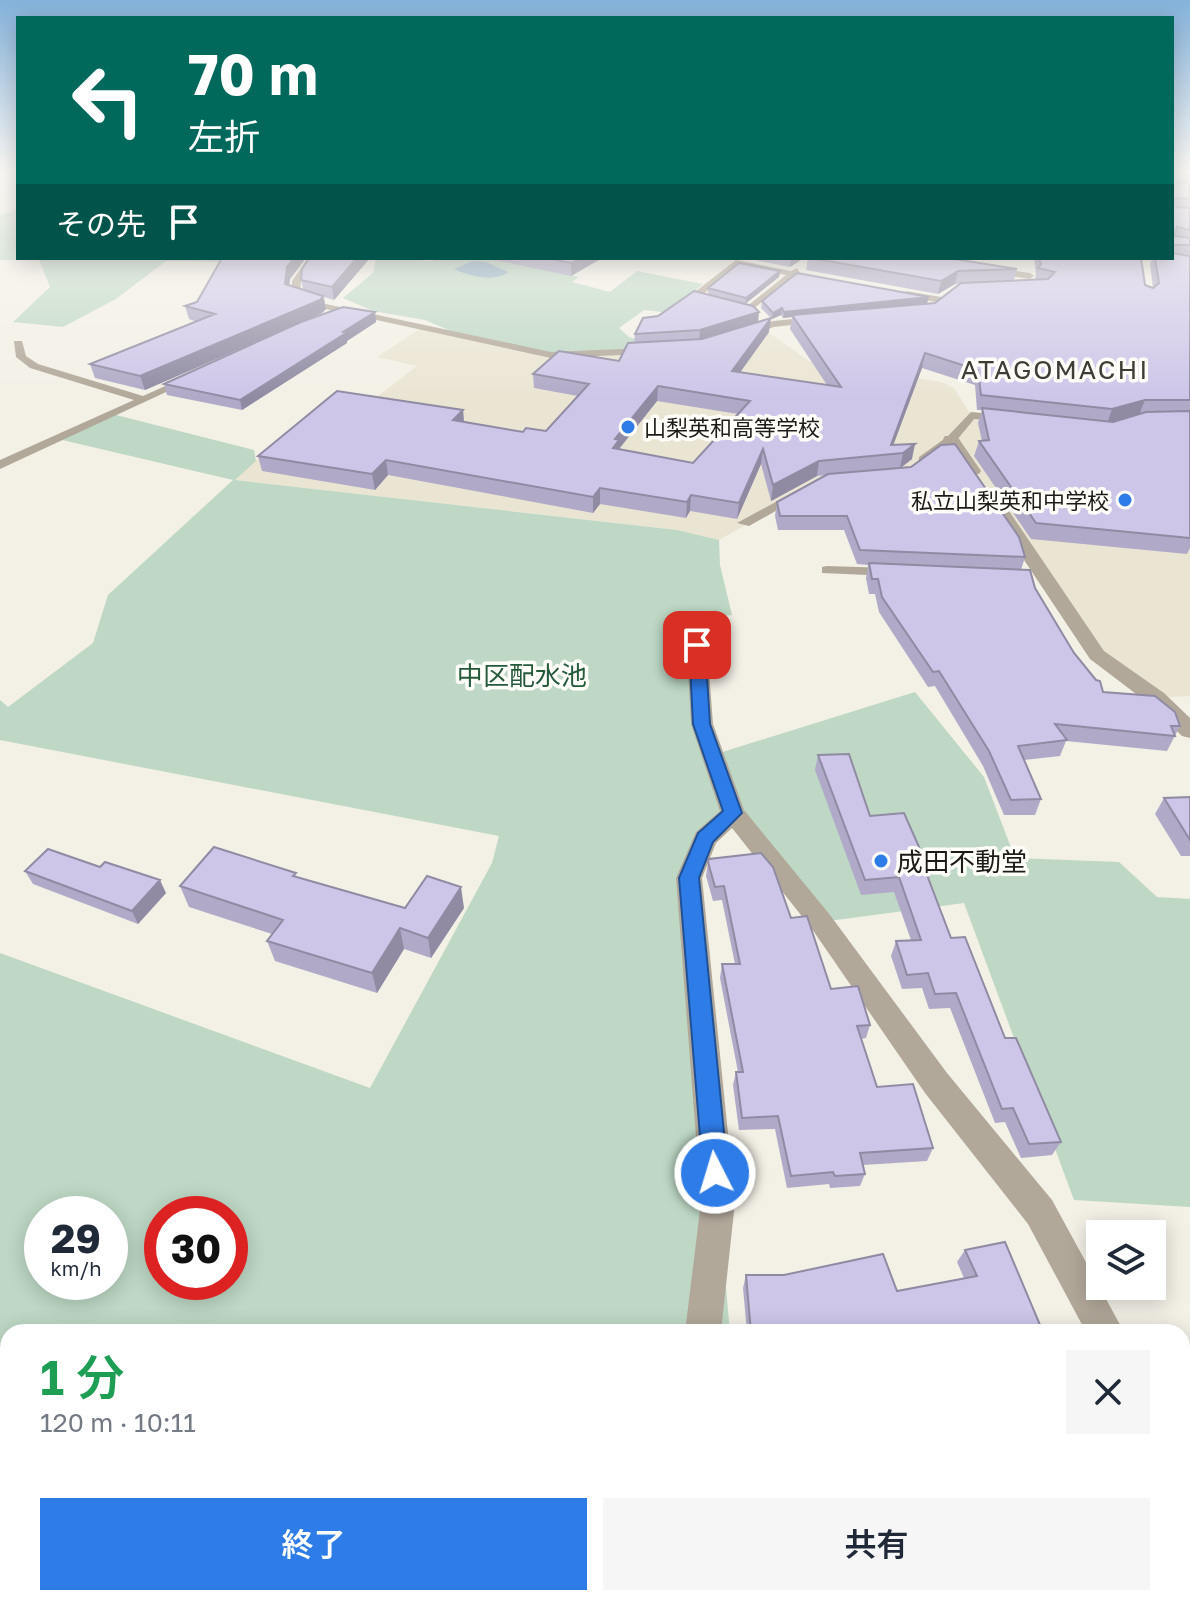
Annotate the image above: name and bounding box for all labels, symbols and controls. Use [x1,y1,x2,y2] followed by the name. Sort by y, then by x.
[188,40,318,107] text: 70 m
[56,48,160,152] icon: left
[188,115,260,158] text: 左折
[162,200,206,244] icon: arrive
[56,206,146,242] text: その先
[961,354,1149,385] district label: ATAGOMACHI
[644,414,820,441] place label: 山梨英和高等学校
[619,418,637,436] marker: 山梨英和高等学校
[911,487,1109,514] place label: 私立山梨英和中学校
[1116,491,1134,509] marker: 私立山梨英和中学校
[663,611,731,679] pin
[675,623,719,667] icon: arrive
[457,660,587,691] park label: 中区配水池
[897,846,1027,877] place label: 成田不動堂
[872,852,890,870] marker: 成田不動堂
[673,1131,757,1215] position arrow
[144,1196,248,1300] speed limit sign: 30
[51,1214,101,1262] text: 29
[1086,1220,1166,1300] map controls
[1086,1220,1166,1300] button: layers
[51,1256,101,1280] text: km/h
[40,1348,124,1406] text: 1 分
[1066,1350,1150,1434] button: close
[40,1407,196,1438] text: 120 m · 10:11
[40,1498,587,1590] button: 終了
[603,1498,1150,1590] button: 共有

